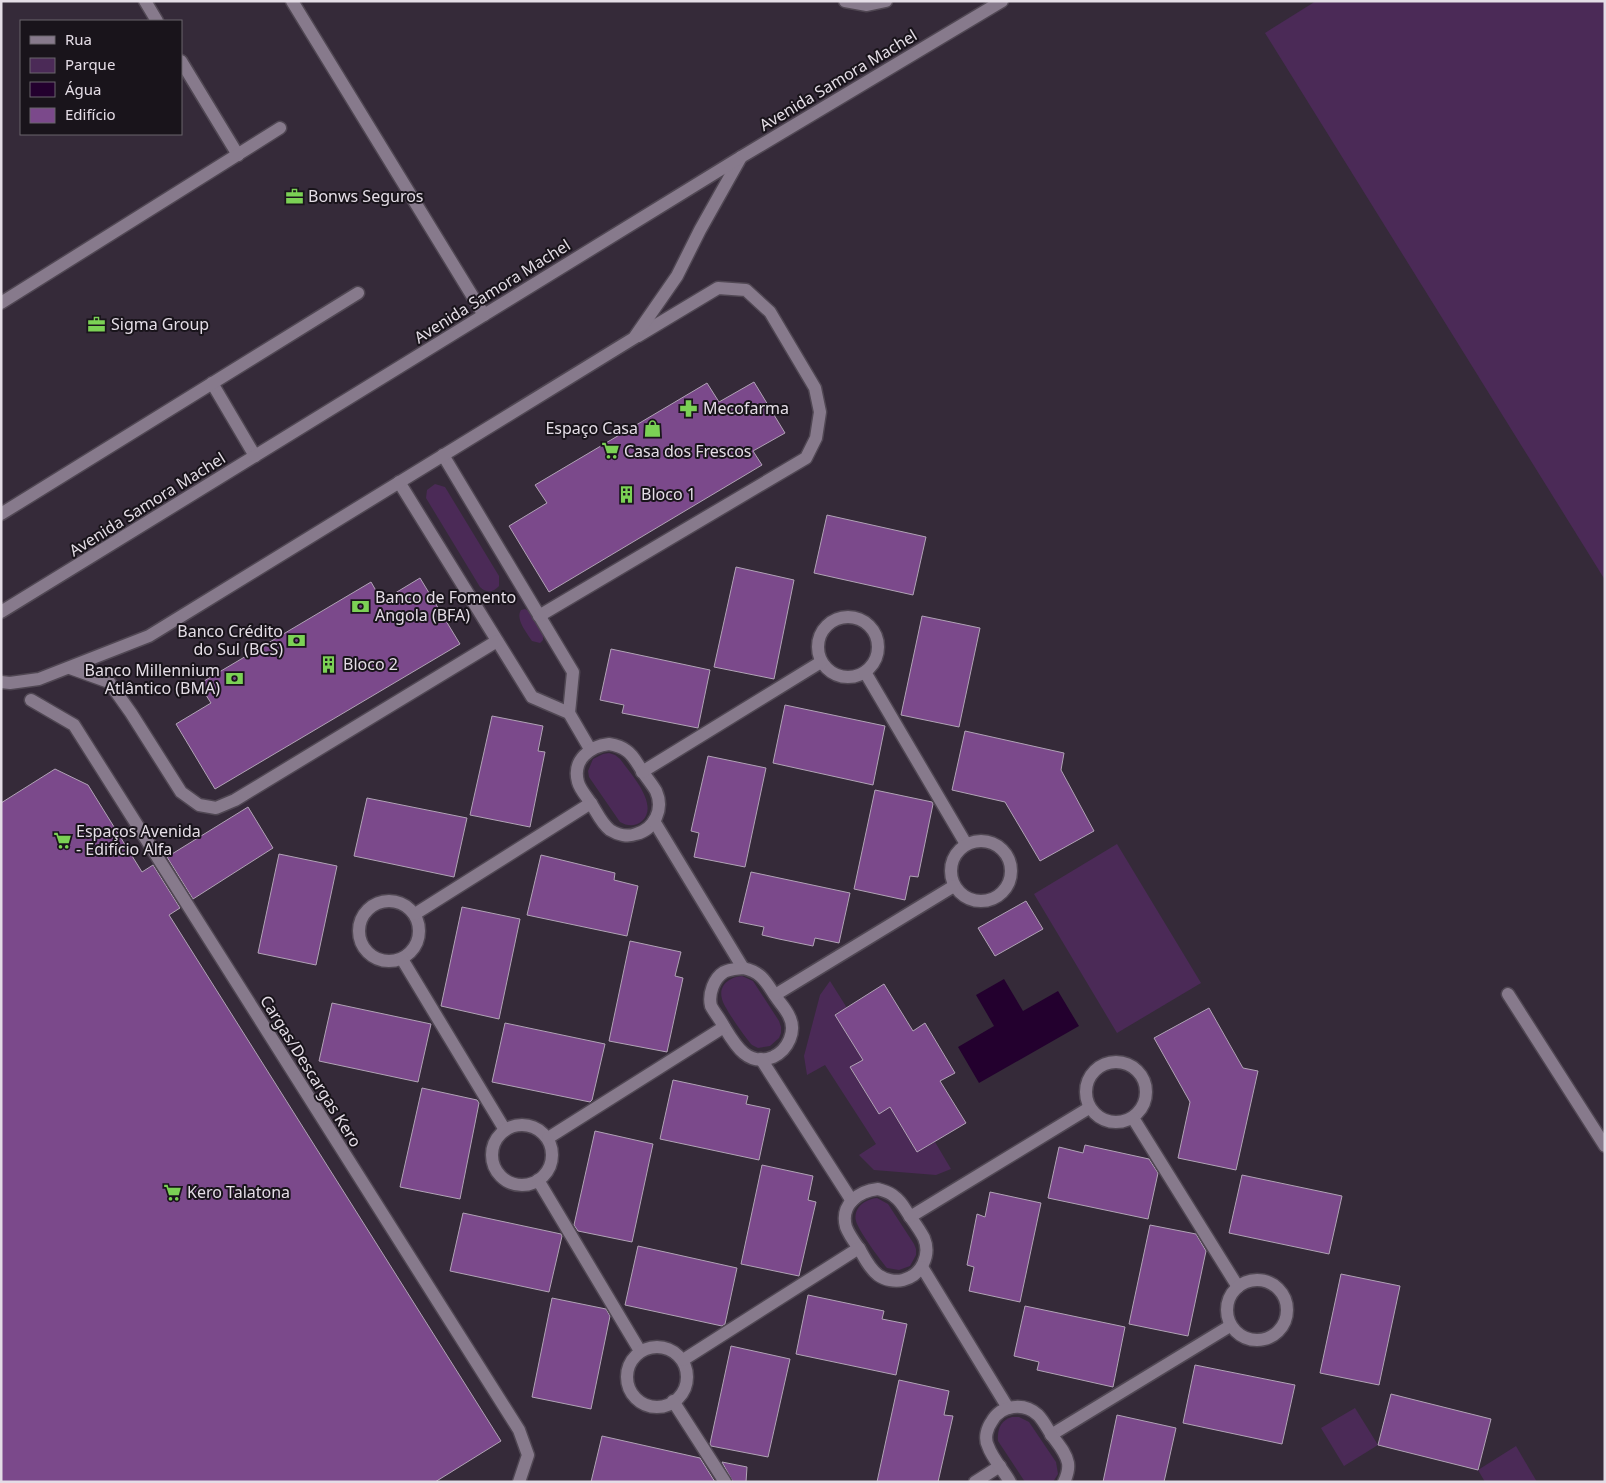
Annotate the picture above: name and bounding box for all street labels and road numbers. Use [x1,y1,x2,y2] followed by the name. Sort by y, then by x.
[755,24,921,136] street label: Avenida Samora Machel
[410,234,574,348] street label: Avenida Samora Machel
[65,447,229,561] street label: Avenida Samora Machel
[255,991,367,1151] street label: Cargas/Descargas Kero

